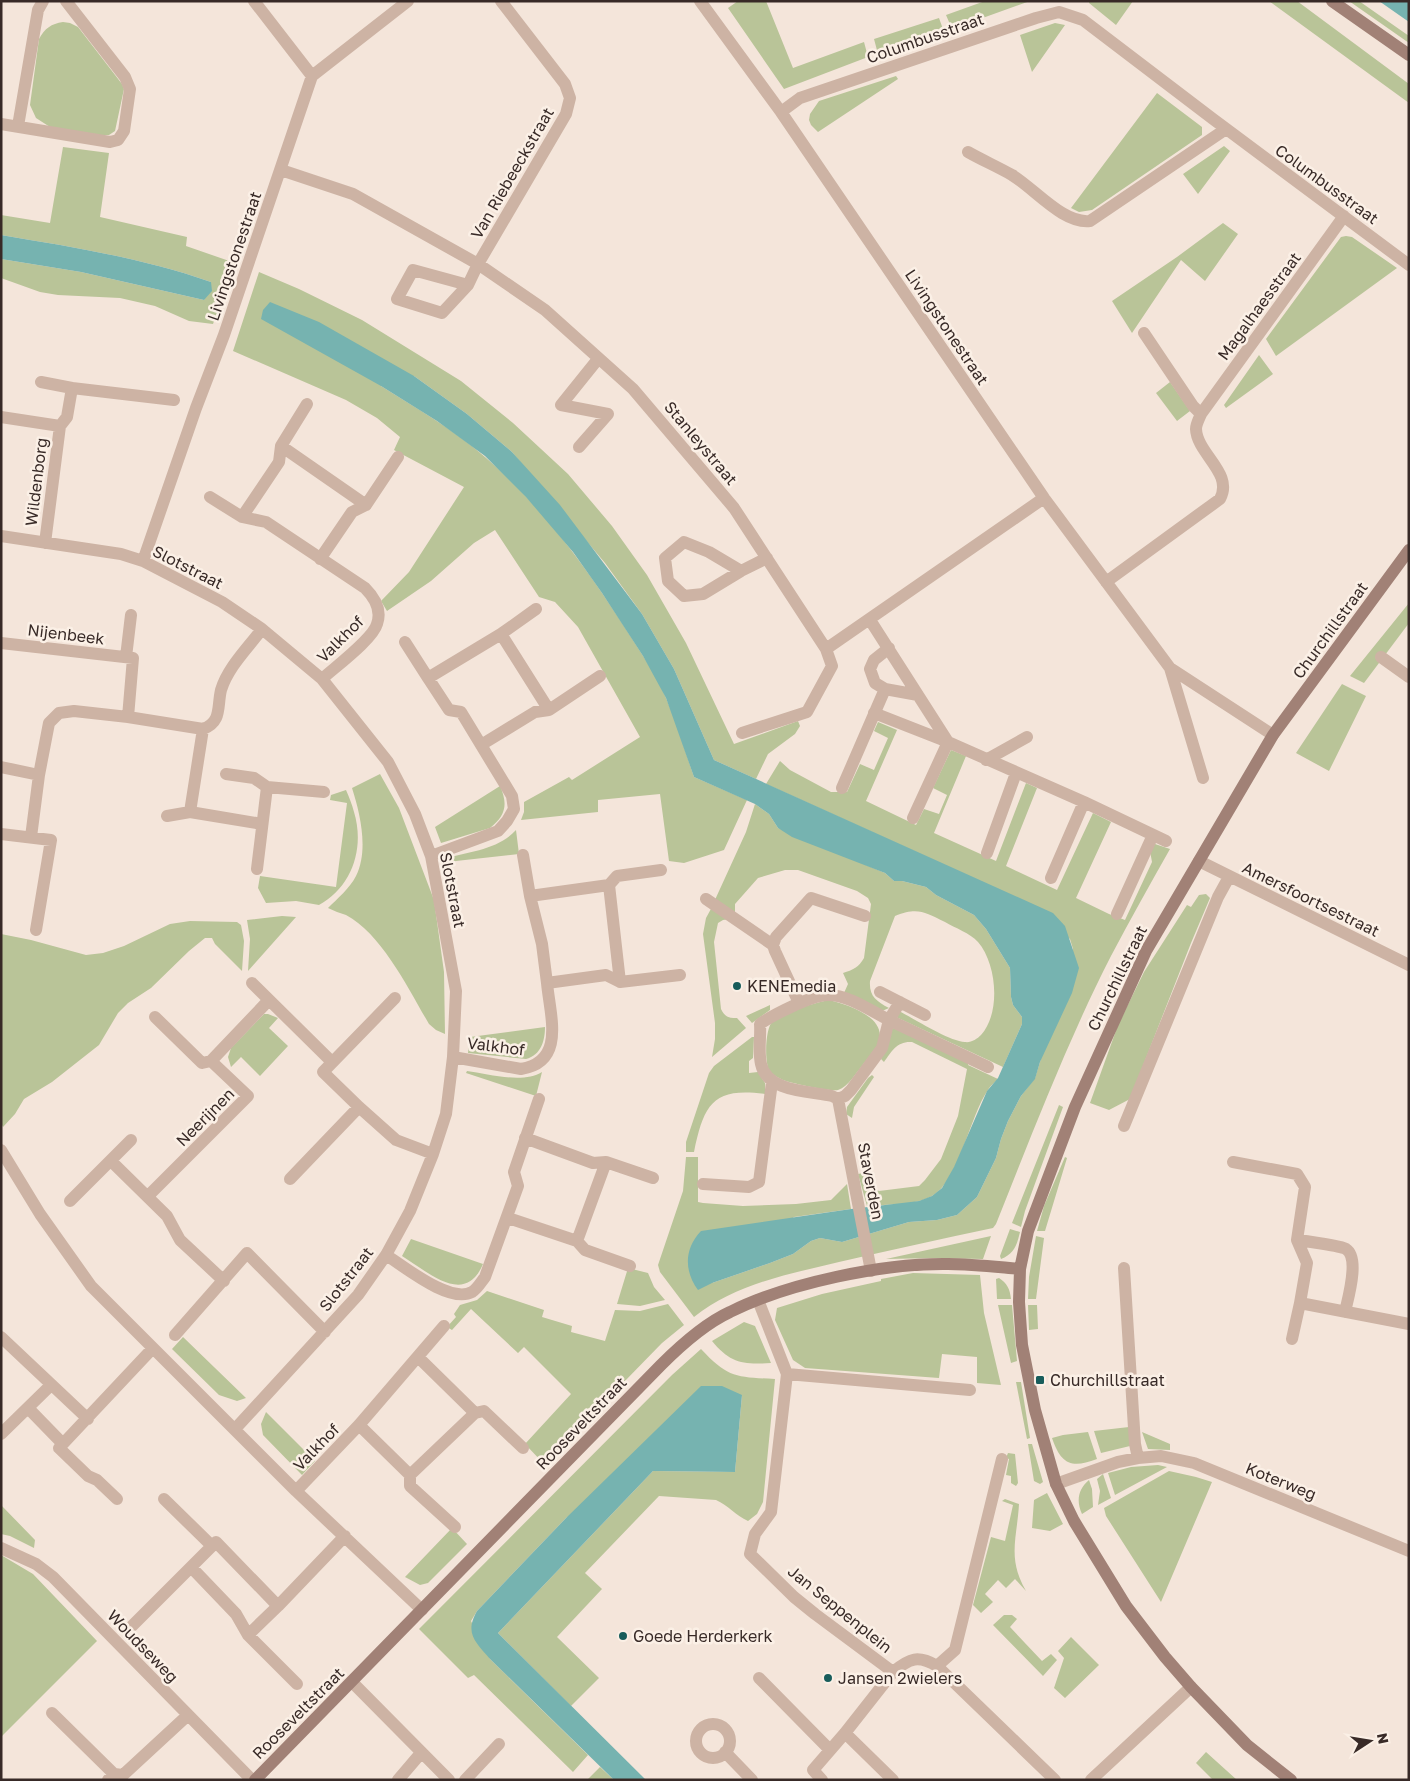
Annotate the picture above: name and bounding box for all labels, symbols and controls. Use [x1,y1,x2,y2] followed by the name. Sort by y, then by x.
[864,9,986,67] street label: Columbusstraat
[466,104,558,242] street label: Van Riebeeckstraat
[1271,140,1383,228] street label: Columbusstraat
[203,189,265,323] street label: Livingstonestraat
[1213,248,1305,364] street label: Magalhaesstraat
[901,265,993,389] street label: Livingstonestraat
[660,397,742,489] street label: Stanleystraat
[21,437,51,527] street label: Wildenborg
[149,541,227,593] street label: Slotstraat
[1288,578,1372,682] street label: Churchillstraat
[312,611,368,667] street label: Valkhof
[26,619,106,649] street label: Nijenbeek
[436,851,470,929] street label: Slotstraat
[1239,857,1383,941] street label: Amersfoortsestraat
[1083,922,1151,1034] street label: Churchillstraat
[747,976,836,996] place label: KENEmedia
[731,980,743,992] marker: KENEmedia
[466,1033,526,1059] street label: Valkhof
[172,1084,238,1150] street label: Neerijnen
[854,1141,888,1221] street label: Staverden
[315,1243,377,1315] street label: Slotstraat
[1050,1370,1165,1390] place label: Churchillstraat
[532,1372,630,1474] street label: Rooseveltstraat
[1034,1374,1046,1386] marker: Churchillstraat
[289,1419,343,1475] street label: Valkhof
[1243,1458,1319,1504] street label: Koterweg
[784,1561,896,1657] street label: Jan Seppenplein
[103,1605,183,1687] street label: Woudseweg
[633,1626,772,1646] place label: Goede Herderkerk
[617,1630,629,1642] marker: Goede Herderkerk
[248,1663,348,1763] street label: Rooseveltstraat
[838,1668,962,1688] place label: Jansen 2wielers
[822,1672,834,1684] marker: Jansen 2wielers
[1345,1716,1395,1766] north arrow
[1374,1731,1393,1745] text: N

